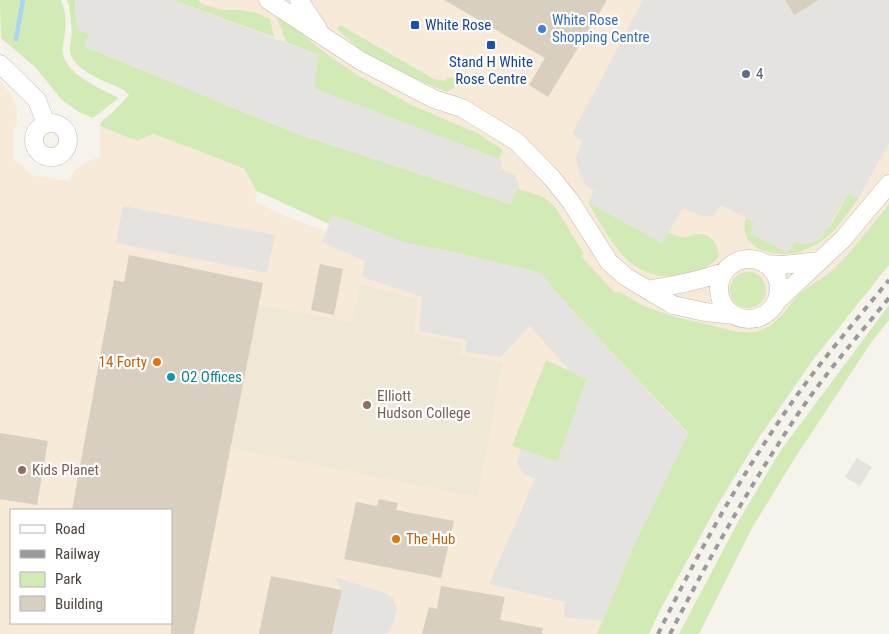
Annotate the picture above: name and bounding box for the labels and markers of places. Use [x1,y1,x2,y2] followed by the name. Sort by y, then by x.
[552,11,650,46] place label: White Rose Shopping Centre
[425,16,491,34] place label: White Rose
[409,19,421,31] marker: White Rose
[536,23,548,35] marker: White Rose Shopping Centre
[485,39,497,51] marker: Stand H White Rose Centre
[449,53,533,88] place label: Stand H White Rose Centre
[756,65,763,83] place label: 4
[740,68,752,80] marker: 4
[99,353,147,371] place label: 14 Forty
[151,356,163,368] marker: 14 Forty
[181,368,242,386] place label: O2 Offices
[165,371,177,383] marker: O2 Offices
[377,387,470,422] place label: Elliott Hudson College
[361,399,373,411] marker: Elliott Hudson College
[32,461,99,479] place label: Kids Planet
[16,464,28,476] marker: Kids Planet
[406,530,455,548] place label: The Hub
[390,533,402,545] marker: The Hub

